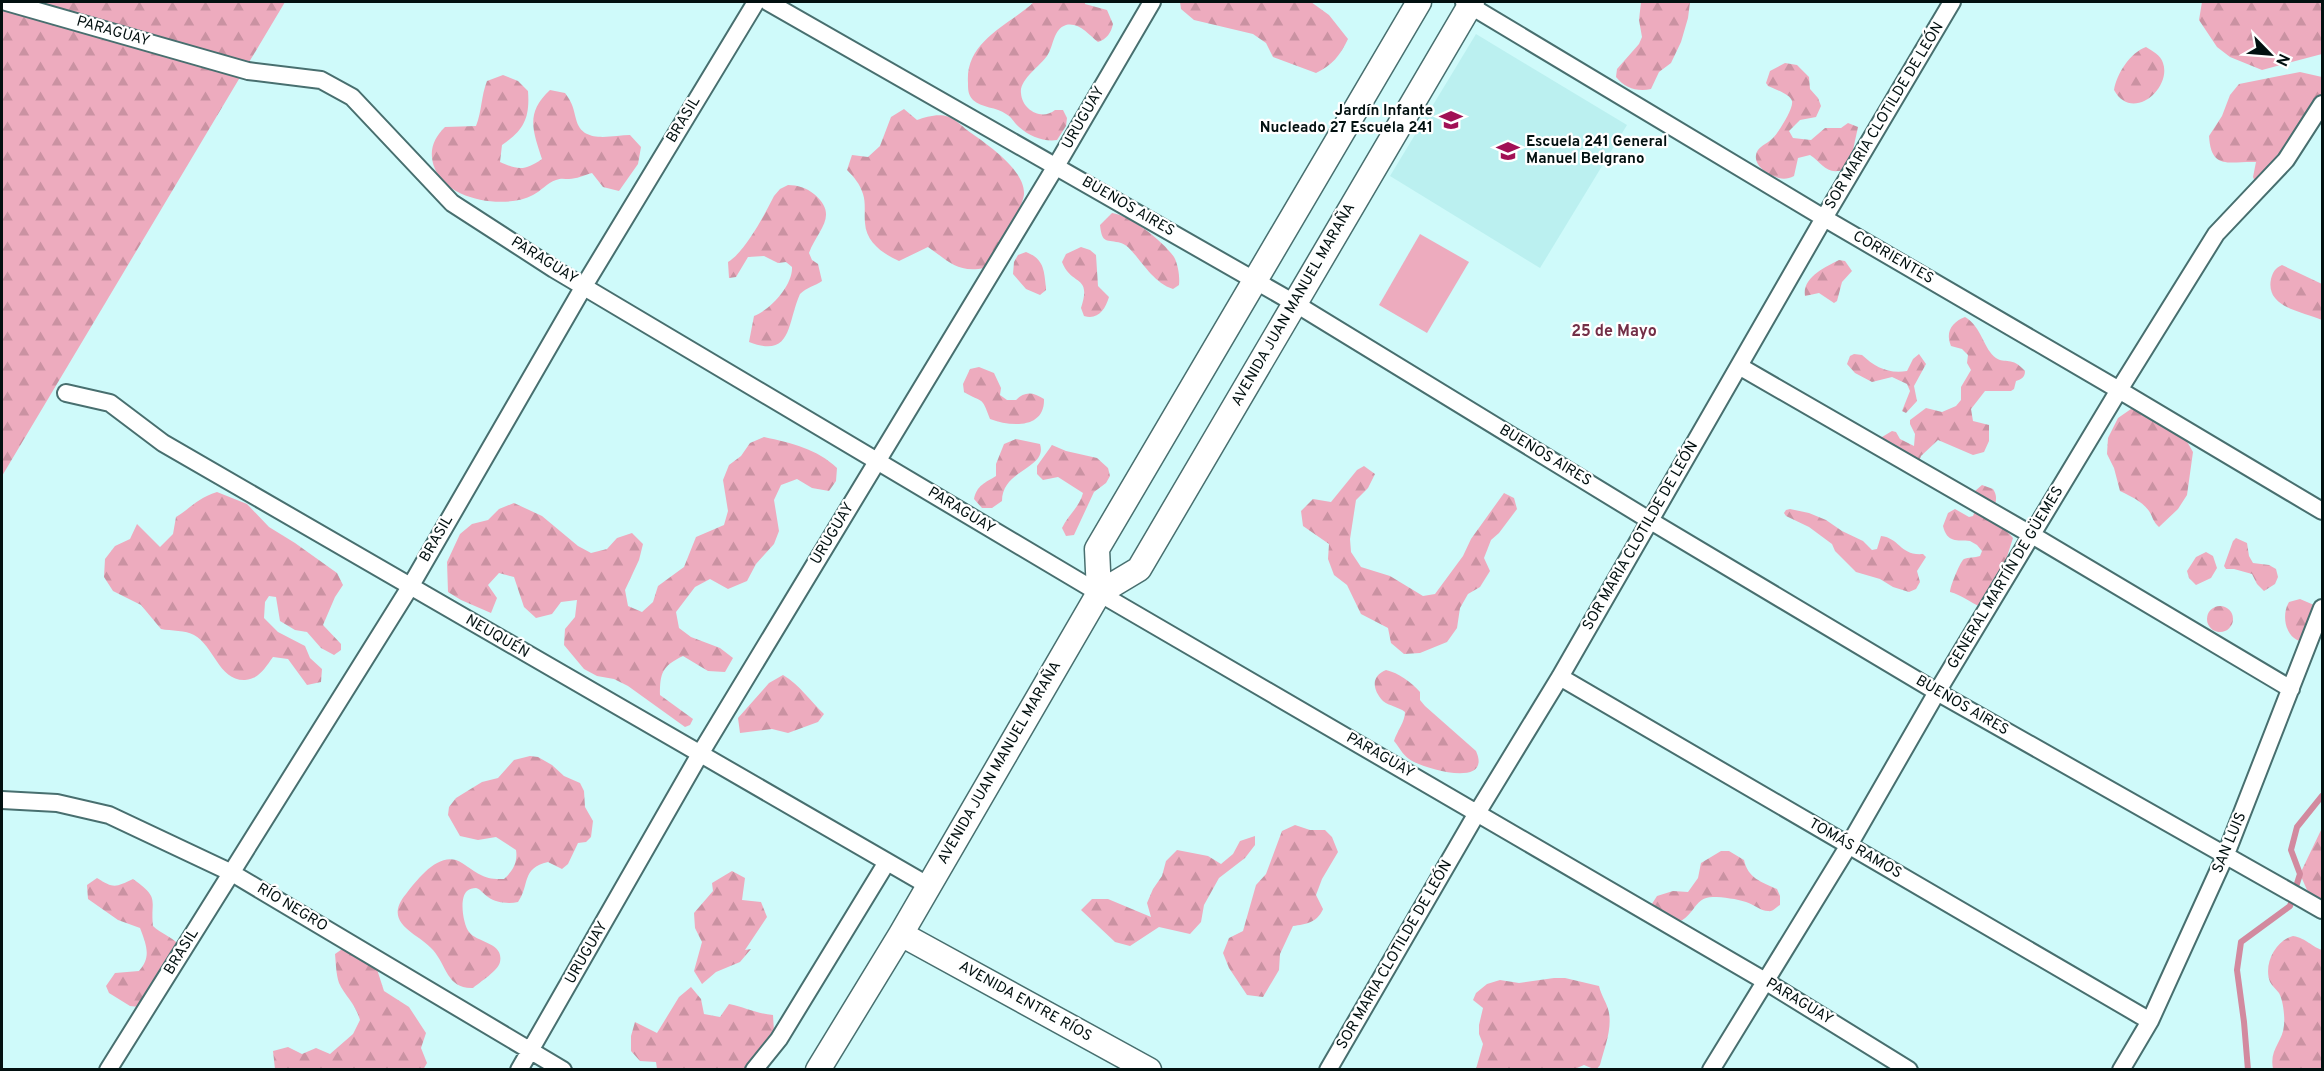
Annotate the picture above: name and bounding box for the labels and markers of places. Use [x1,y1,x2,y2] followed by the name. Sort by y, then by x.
[1260,102,1433,138] place label: Jardín Infante Nucleado 27 Escuela 241
[1438,107,1464,133] school or university icon: Jardín Infante Nucleado 27 Escuela 241
[1526,133,1667,169] place label: Escuela 241 General Manuel Belgrano
[1495,138,1521,164] school or university icon: Escuela 241 General Manuel Belgrano

